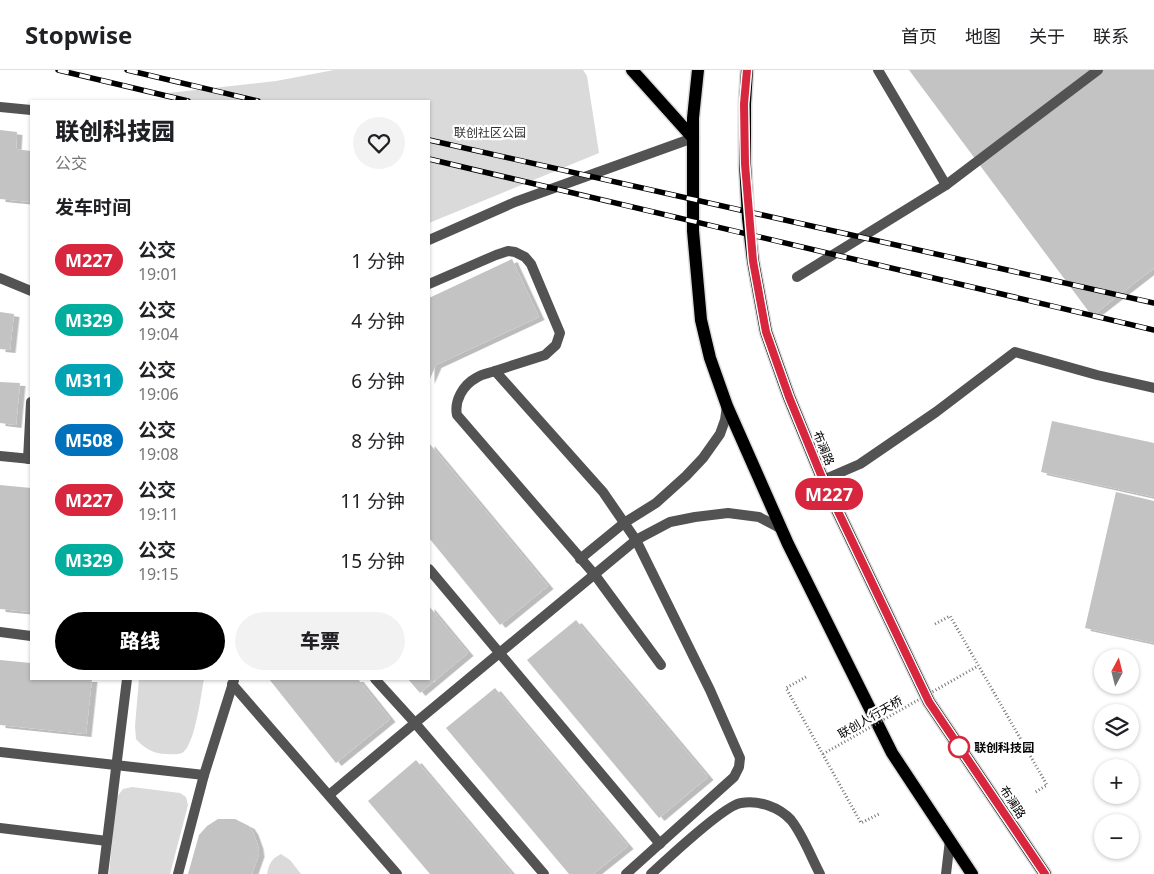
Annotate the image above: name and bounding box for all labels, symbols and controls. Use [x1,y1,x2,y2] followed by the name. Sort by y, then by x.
[25,18,132,51] text: Stopwise
[901,24,937,48] text: 首页
[965,24,1001,48] text: 地图
[1029,24,1065,48] text: 关于
[1093,24,1129,48] text: 联系
[55,114,175,147] text: 联创科技园
[353,117,405,169] button: heart
[454,124,526,141] park label: 联创社区公园
[55,152,87,174] text: 公交
[55,194,131,220] text: 发车时间
[138,237,176,263] text: 公交
[65,248,113,272] text: M227
[351,248,405,274] text: 1 分钟
[138,263,179,285] text: 19:01
[138,297,176,323] text: 公交
[65,308,113,332] text: M329
[351,308,405,334] text: 4 分钟
[138,323,179,345] text: 19:04
[138,357,176,383] text: 公交
[65,368,113,392] text: M311
[351,368,405,394] text: 6 分钟
[138,383,179,405] text: 19:06
[138,417,176,443] text: 公交
[65,428,113,452] text: M508
[351,428,405,454] text: 8 分钟
[809,428,839,468] street label: 布澜路
[138,443,179,465] text: 19:08
[138,477,176,503] text: 公交
[794,478,864,510] line badge: M227
[805,482,853,506] text: M227
[65,488,113,512] text: M227
[340,488,405,514] text: 11 分钟
[138,503,179,525] text: 19:11
[138,537,176,563] text: 公交
[65,548,113,572] text: M329
[340,548,405,574] text: 15 分钟
[138,563,179,585] text: 19:15
[55,612,225,670] button: 路线
[235,612,405,670] button: 车票
[1094,649,1139,694] north arrow
[1094,649,1139,859] map controls
[835,692,905,742] street label: 联创人行天桥
[1094,704,1139,749] button: layers
[948,736,970,758] marker: 联创科技园
[974,739,1034,756] place label: 联创科技园
[1094,759,1139,804] button: +
[996,782,1030,822] street label: 布澜路
[1094,814,1139,859] button: −

